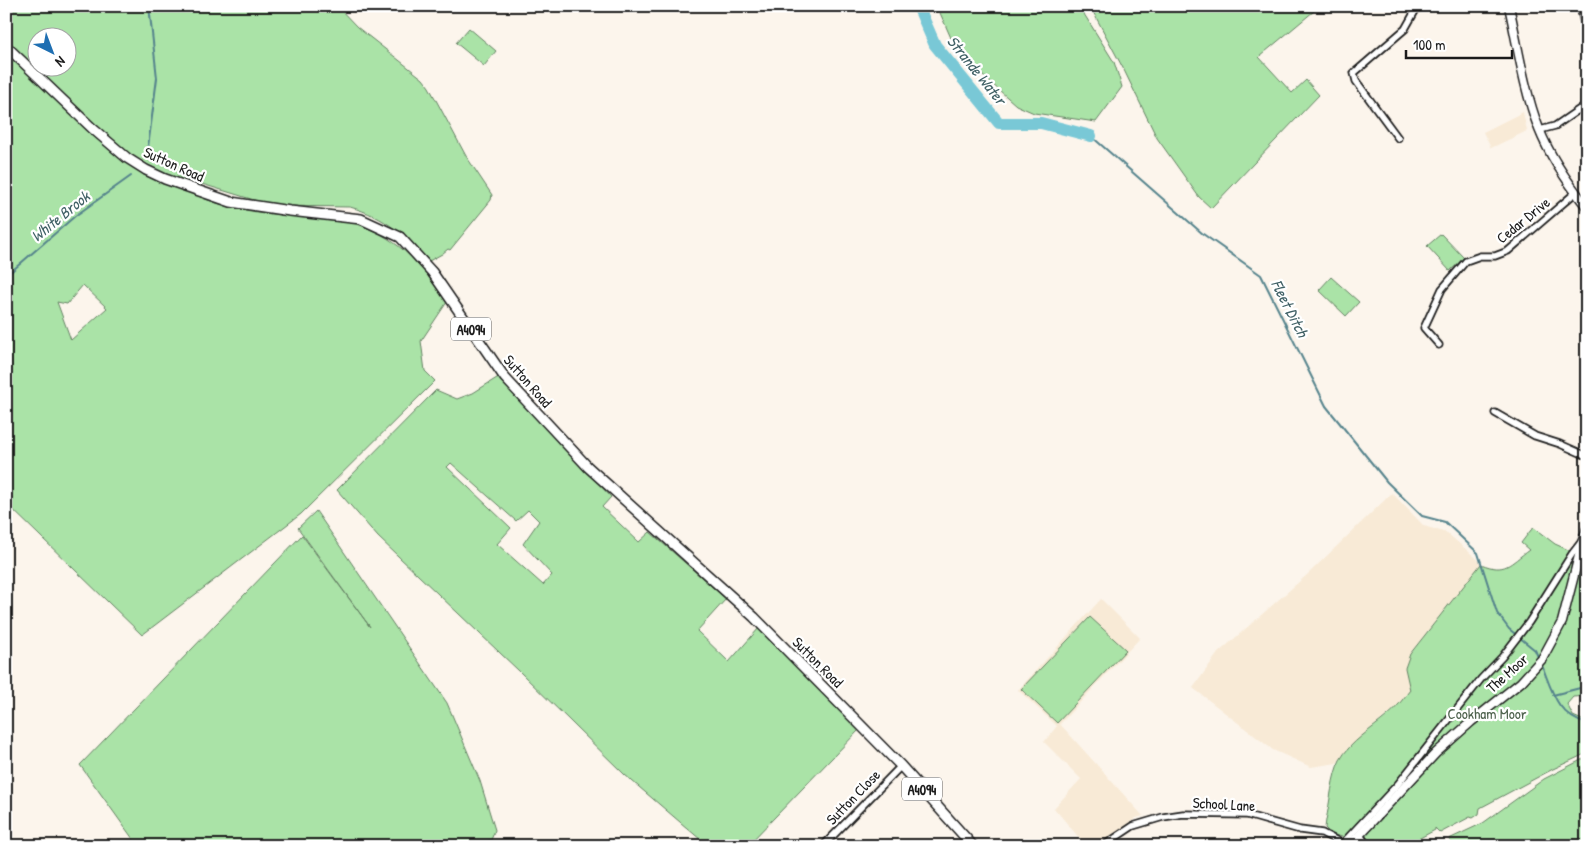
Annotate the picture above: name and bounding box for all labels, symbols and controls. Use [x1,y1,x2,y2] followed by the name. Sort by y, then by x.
[28,28,78,78] north arrow
[1406,28,1512,60] scale bar
[942,31,1013,111] water label: Strande Water
[1413,34,1446,55] text: 100 m
[52,52,70,72] text: N
[140,141,208,187] street label: Sutton Road
[26,185,95,246] water label: White Brook
[1492,192,1554,248] street label: Cedar Drive
[1266,275,1314,342] water label: Fleet Ditch
[451,318,491,340] road number: A4094
[499,350,557,412] street label: Sutton Road
[788,632,848,692] street label: Sutton Road
[1482,648,1533,697] street label: The Moor
[1447,703,1527,724] park label: Cookham Moor
[821,765,885,829] street label: Sutton Close
[902,778,942,801] road number: A4094
[1192,792,1256,816] street label: School Lane

